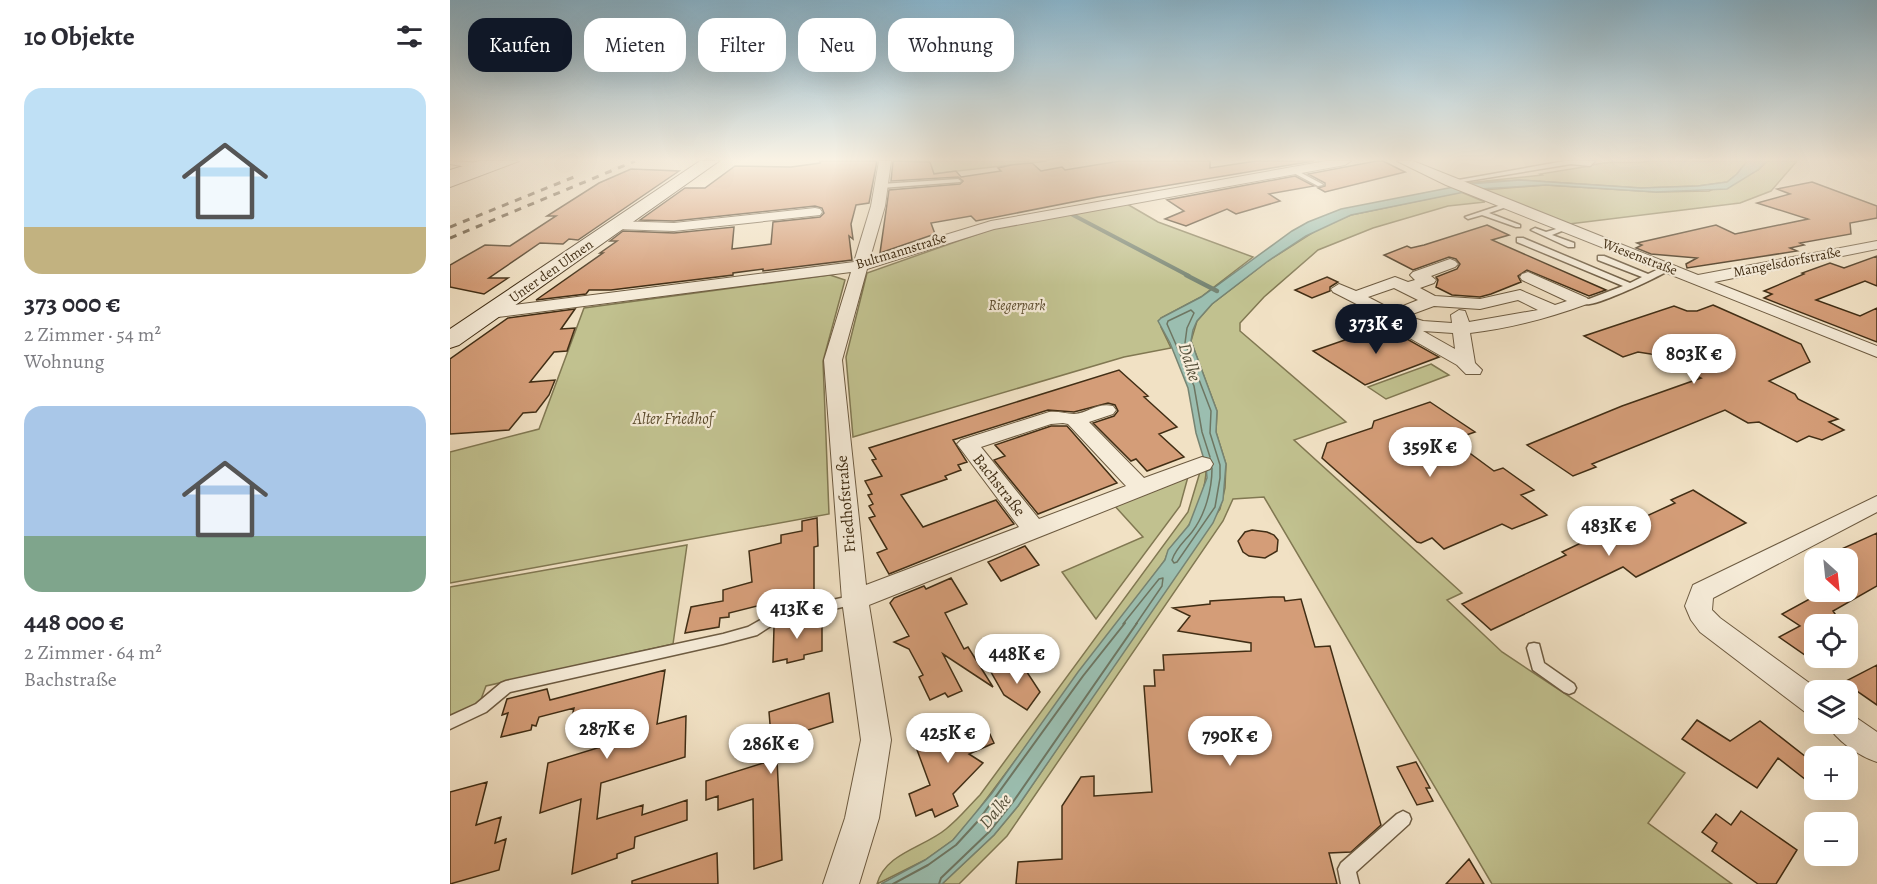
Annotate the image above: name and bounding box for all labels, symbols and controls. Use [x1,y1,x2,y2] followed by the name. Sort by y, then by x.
[468,18,572,72] chip: Kaufen
[584,18,686,72] chip: Mieten
[698,18,786,72] chip: Filter
[798,18,876,72] chip: Neu
[888,18,1014,72] chip: Wohnung
[24,19,135,54] text: 10 Objekte
[393,20,426,53] icon: filters
[171,127,279,235] icon: home
[853,228,949,274] street label: Bultmannstraße
[1599,234,1680,280] street label: Wiesenstraße
[505,235,597,307] street label: Unter den Ulmen
[1732,242,1842,282] street label: Mangelsdorfstraße
[24,286,121,321] text: 373 000 €
[989,296,1045,315] park label: Riegerpark
[1327,304,1425,355] pin: 373K €
[1349,310,1403,337] text: 373K €
[24,321,161,348] text: 2 Zimmer · 54 m²
[1645,334,1743,385] pin: 803K €
[1173,340,1207,385] water label: Dalke
[1666,340,1722,367] text: 803K €
[24,348,105,375] text: Wohnung
[632,408,717,430] park label: Alter Friedhof
[1381,427,1479,478] pin: 359K €
[1403,433,1457,460] text: 359K €
[171,445,279,553] icon: home
[968,449,1030,521] street label: Bachstraße
[831,454,861,554] street label: Friedhofstraße
[1560,506,1658,557] pin: 483K €
[1581,512,1637,539] text: 483K €
[1804,548,1858,602] north arrow
[1804,548,1858,866] map controls
[748,589,846,640] pin: 413K €
[770,595,824,622] text: 413K €
[24,604,124,639] text: 448 000 €
[1804,614,1858,668] button: locate
[968,634,1066,685] pin: 448K €
[24,639,162,666] text: 2 Zimmer · 64 m²
[989,640,1045,667] text: 448K €
[24,666,117,693] text: Bachstraße
[1804,680,1858,734] button: layers
[558,709,656,760] pin: 287K €
[899,713,997,764] pin: 425K €
[579,715,635,742] text: 287K €
[1181,716,1279,767] pin: 790K €
[920,719,976,746] text: 425K €
[1202,722,1258,749] text: 790K €
[722,724,820,775] pin: 286K €
[743,730,799,757] text: 286K €
[1804,746,1858,800] button: +
[973,788,1017,834] water label: Dalke
[1804,812,1858,866] button: −

